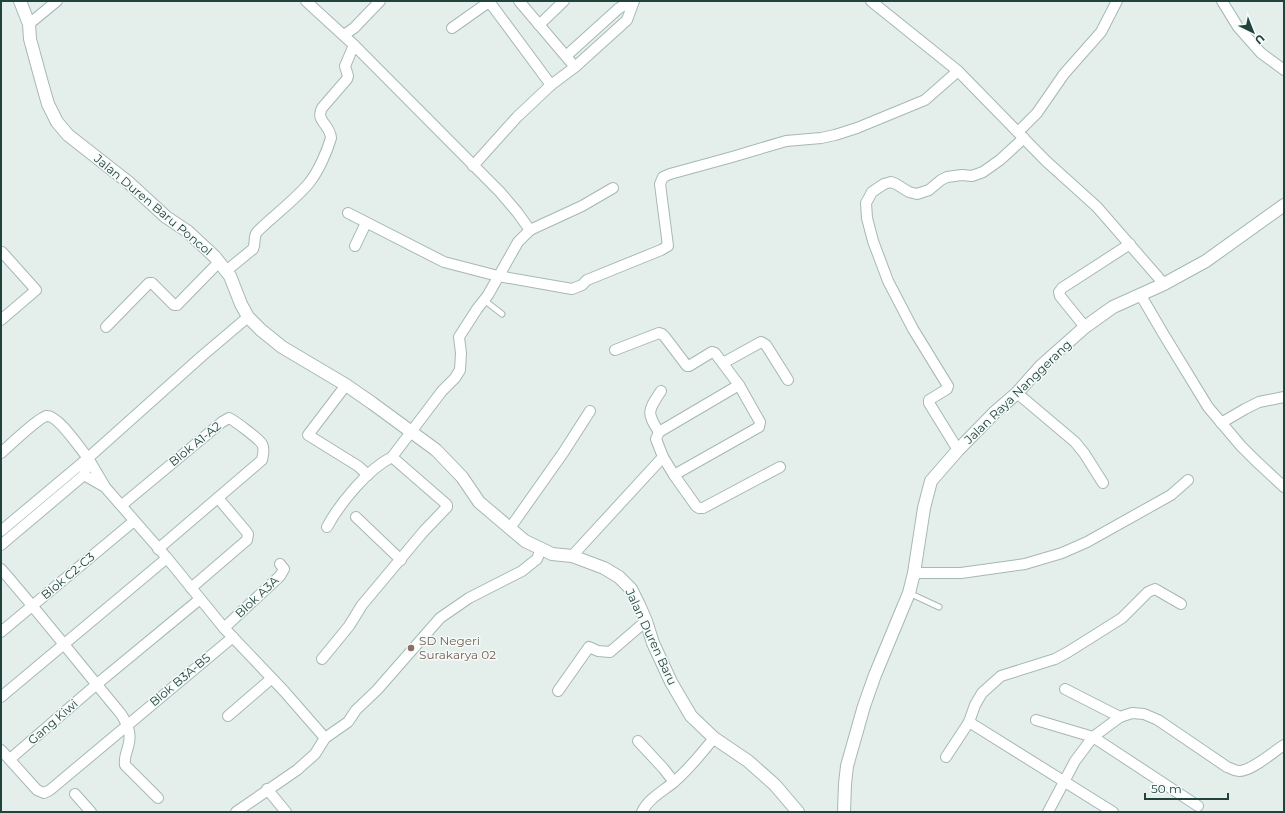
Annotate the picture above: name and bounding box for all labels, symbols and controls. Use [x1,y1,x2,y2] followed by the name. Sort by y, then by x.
[1233,12,1273,52] north arrow
[1252,31,1268,47] text: U
[90,150,215,258] street label: Jalan Duren Baru Poncol
[960,337,1074,447] street label: Jalan Raya Nanggerang
[166,418,224,469] street label: Blok A1-A2
[38,549,98,602] street label: Blok C2-C3
[232,572,282,621] street label: Blok A3A
[622,585,680,687] street label: Jalan Duren Baru
[419,633,496,662] place label: SD Negeri Surakarya 02
[406,643,416,653] marker: SD Negeri Surakarya 02
[146,650,213,709] street label: Blok B3A-B5
[25,696,81,747] street label: Gang Kiwi
[1145,775,1228,801] scale bar
[1151,781,1182,796] text: 50 m

